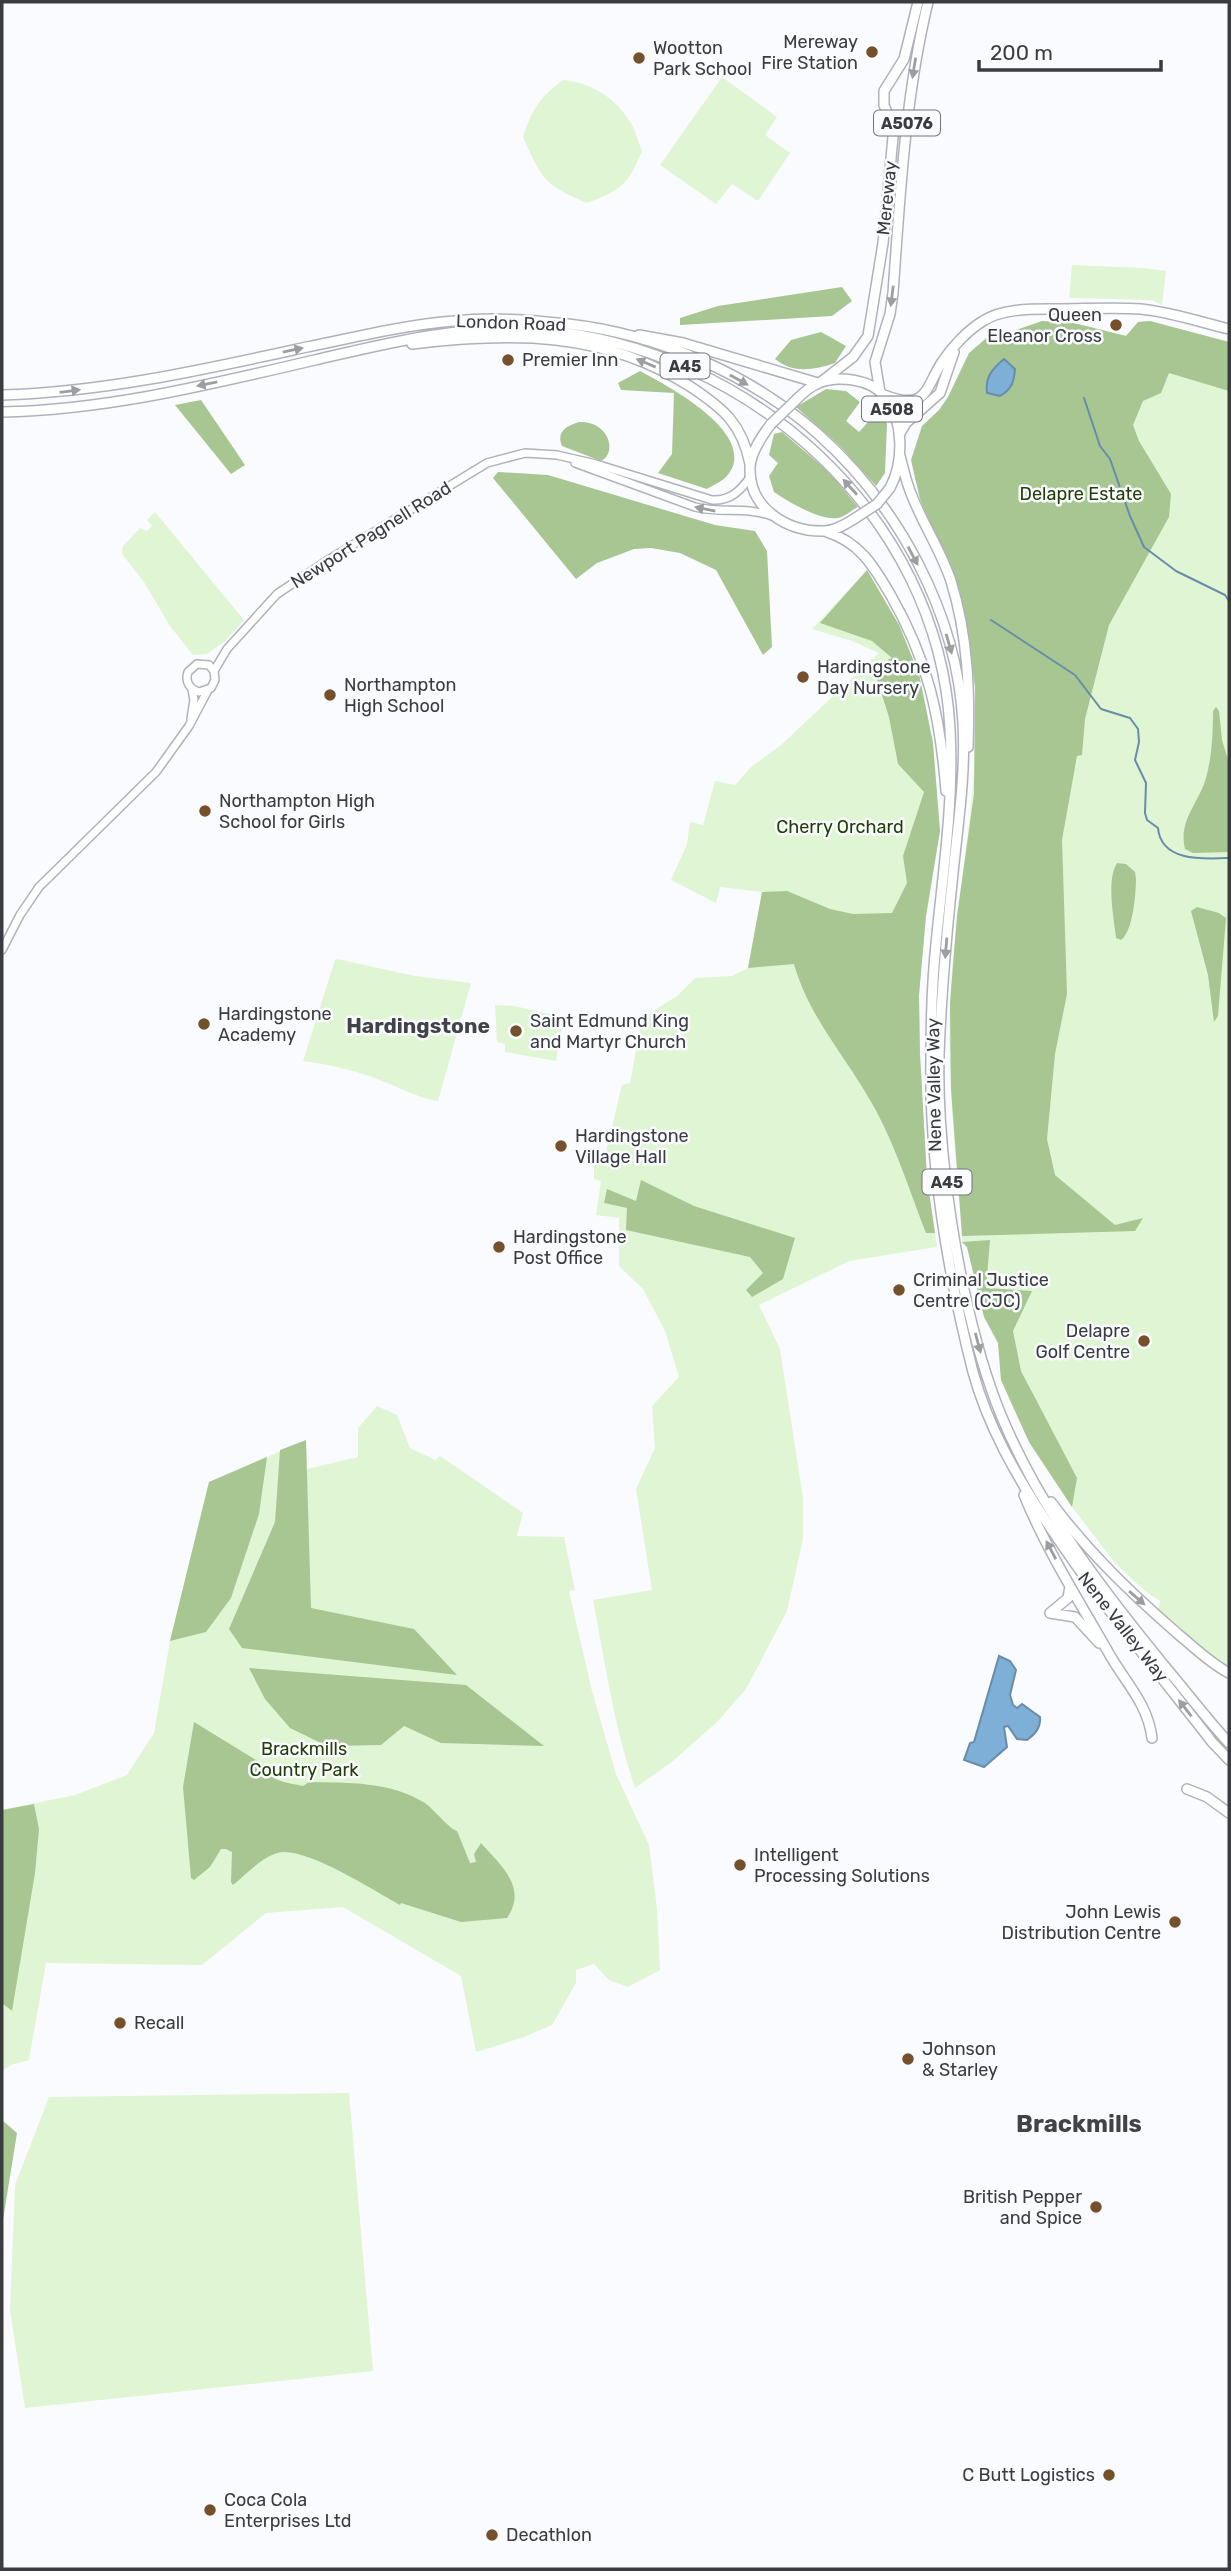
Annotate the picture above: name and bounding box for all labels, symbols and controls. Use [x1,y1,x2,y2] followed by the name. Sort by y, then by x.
[979,28,1161,72] scale bar
[761,31,858,74] place label: Mereway Fire Station
[653,37,752,80] place label: Wootton Park School
[990,40,1053,65] text: 200 m
[864,44,880,60] marker: Mereway Fire Station
[631,50,647,66] marker: Wootton Park School
[908,58,919,80] one-way arrow
[874,111,940,136] road number: A5076
[872,160,902,236] street label: Mereway
[887,285,898,307] one-way arrow
[987,304,1102,347] place label: Queen Eleanor Cross
[456,310,566,336] street label: London Road
[1108,317,1124,333] marker: Queen Eleanor Cross
[282,345,304,356] one-way arrow
[522,349,618,371] place label: Premier Inn
[500,352,516,368] marker: Premier Inn
[660,354,710,378] road number: A45
[636,357,656,369] one-way arrow
[729,374,748,386] one-way arrow
[196,378,218,389] one-way arrow
[59,385,81,396] one-way arrow
[862,396,922,422] road number: A508
[287,477,455,593] street label: Newport Pagnell Road
[842,479,858,496] one-way arrow
[1020,483,1142,505] park label: Delapre Estate
[694,503,716,514] one-way arrow
[907,546,919,566] one-way arrow
[944,634,954,655] one-way arrow
[817,656,931,699] place label: Hardingstone Day Nursery
[795,669,811,685] marker: Hardingstone Day Nursery
[344,674,457,717] place label: Northampton High School
[322,687,338,703] marker: Northampton High School
[219,790,375,833] place label: Northampton High School for Girls
[197,803,213,819] marker: Northampton High School for Girls
[776,816,904,838] park label: Cherry Orchard
[940,937,951,959] one-way arrow
[218,1003,332,1046] place label: Hardingstone Academy
[530,1010,689,1053] place label: Saint Edmund King and Martyr Church
[346,1013,490,1038] district label: Hardingstone
[196,1016,212,1032] marker: Hardingstone Academy
[922,1018,946,1152] street label: Nene Valley Way
[508,1023,524,1039] marker: Saint Edmund King and Martyr Church
[575,1125,689,1168] place label: Hardingstone Village Hall
[553,1138,569,1154] marker: Hardingstone Village Hall
[922,1170,972,1194] road number: A45
[513,1226,627,1269] place label: Hardingstone Post Office
[491,1239,507,1255] marker: Hardingstone Post Office
[913,1269,1049,1312] place label: Criminal Justice Centre (CJC)
[891,1282,907,1298] marker: Criminal Justice Centre (CJC)
[1035,1320,1130,1363] place label: Delapre Golf Centre
[973,1332,984,1354] one-way arrow
[1136,1333,1152,1349] marker: Delapre Golf Centre
[1046,1539,1058,1559] one-way arrow
[1073,1567,1173,1687] street label: Nene Valley Way
[1128,1590,1145,1606] one-way arrow
[1178,1699,1193,1717] one-way arrow
[249,1738,359,1781] park label: Brackmills Country Park
[754,1844,930,1887] place label: Intelligent Processing Solutions
[732,1857,748,1873] marker: Intelligent Processing Solutions
[1002,1901,1161,1944] place label: John Lewis Distribution Centre
[1167,1914,1183,1930] marker: John Lewis Distribution Centre
[134,2012,184,2034] place label: Recall
[112,2015,128,2031] marker: Recall
[922,2038,998,2081] place label: Johnson & Starley
[900,2051,916,2067] marker: Johnson & Starley
[1016,2110,1142,2138] district label: Brackmills
[963,2186,1082,2229] place label: British Pepper and Spice
[1088,2199,1104,2215] marker: British Pepper and Spice
[962,2464,1095,2486] place label: C Butt Logistics
[1101,2467,1117,2483] marker: C Butt Logistics
[224,2489,351,2532] place label: Coca Cola Enterprises Ltd
[202,2502,218,2518] marker: Coca Cola Enterprises Ltd
[506,2524,592,2546] place label: Decathlon
[484,2527,500,2543] marker: Decathlon

